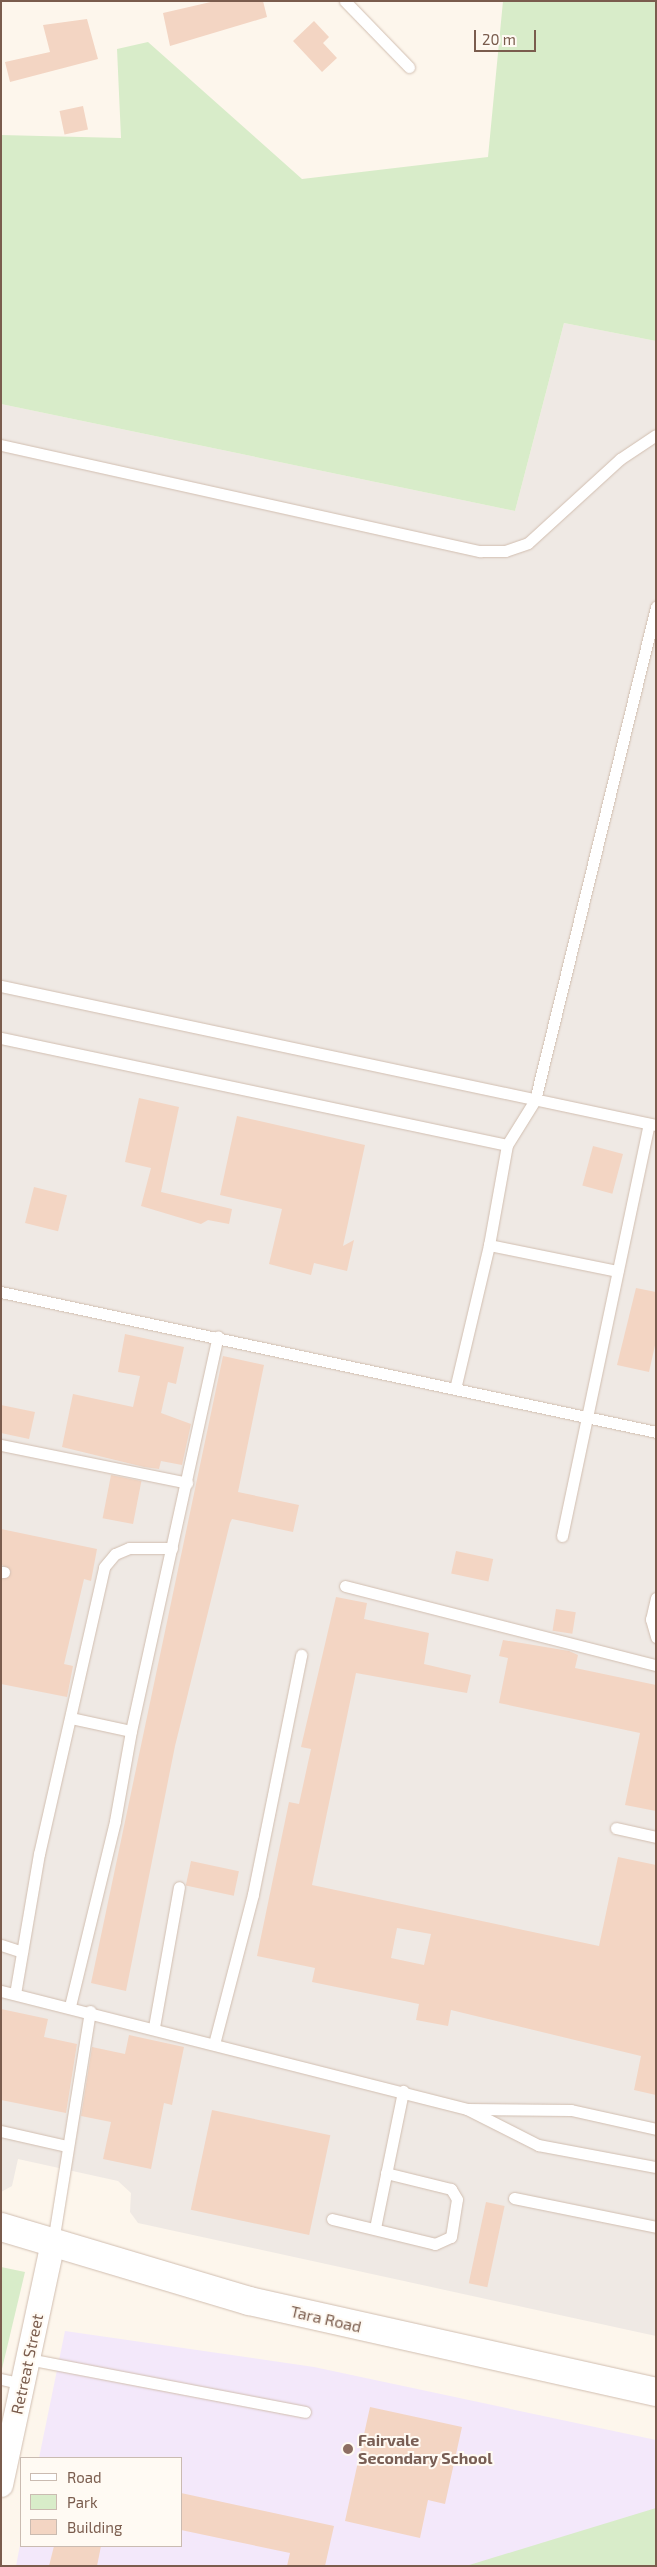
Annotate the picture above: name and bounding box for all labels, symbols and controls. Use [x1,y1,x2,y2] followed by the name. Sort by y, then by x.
[477,20,540,52] scale bar
[482,30,516,48] text: 20 m
[289,2302,363,2336] street label: Tara Road
[7,2312,47,2416] street label: Retreat Street
[358,2430,493,2468] place label: Fairvale Secondary School
[342,2443,354,2455] marker: Fairvale Secondary School
[20,2457,182,2547] legend
[67,2468,102,2486] text: Road
[67,2493,98,2511] text: Park
[67,2518,122,2536] text: Building

